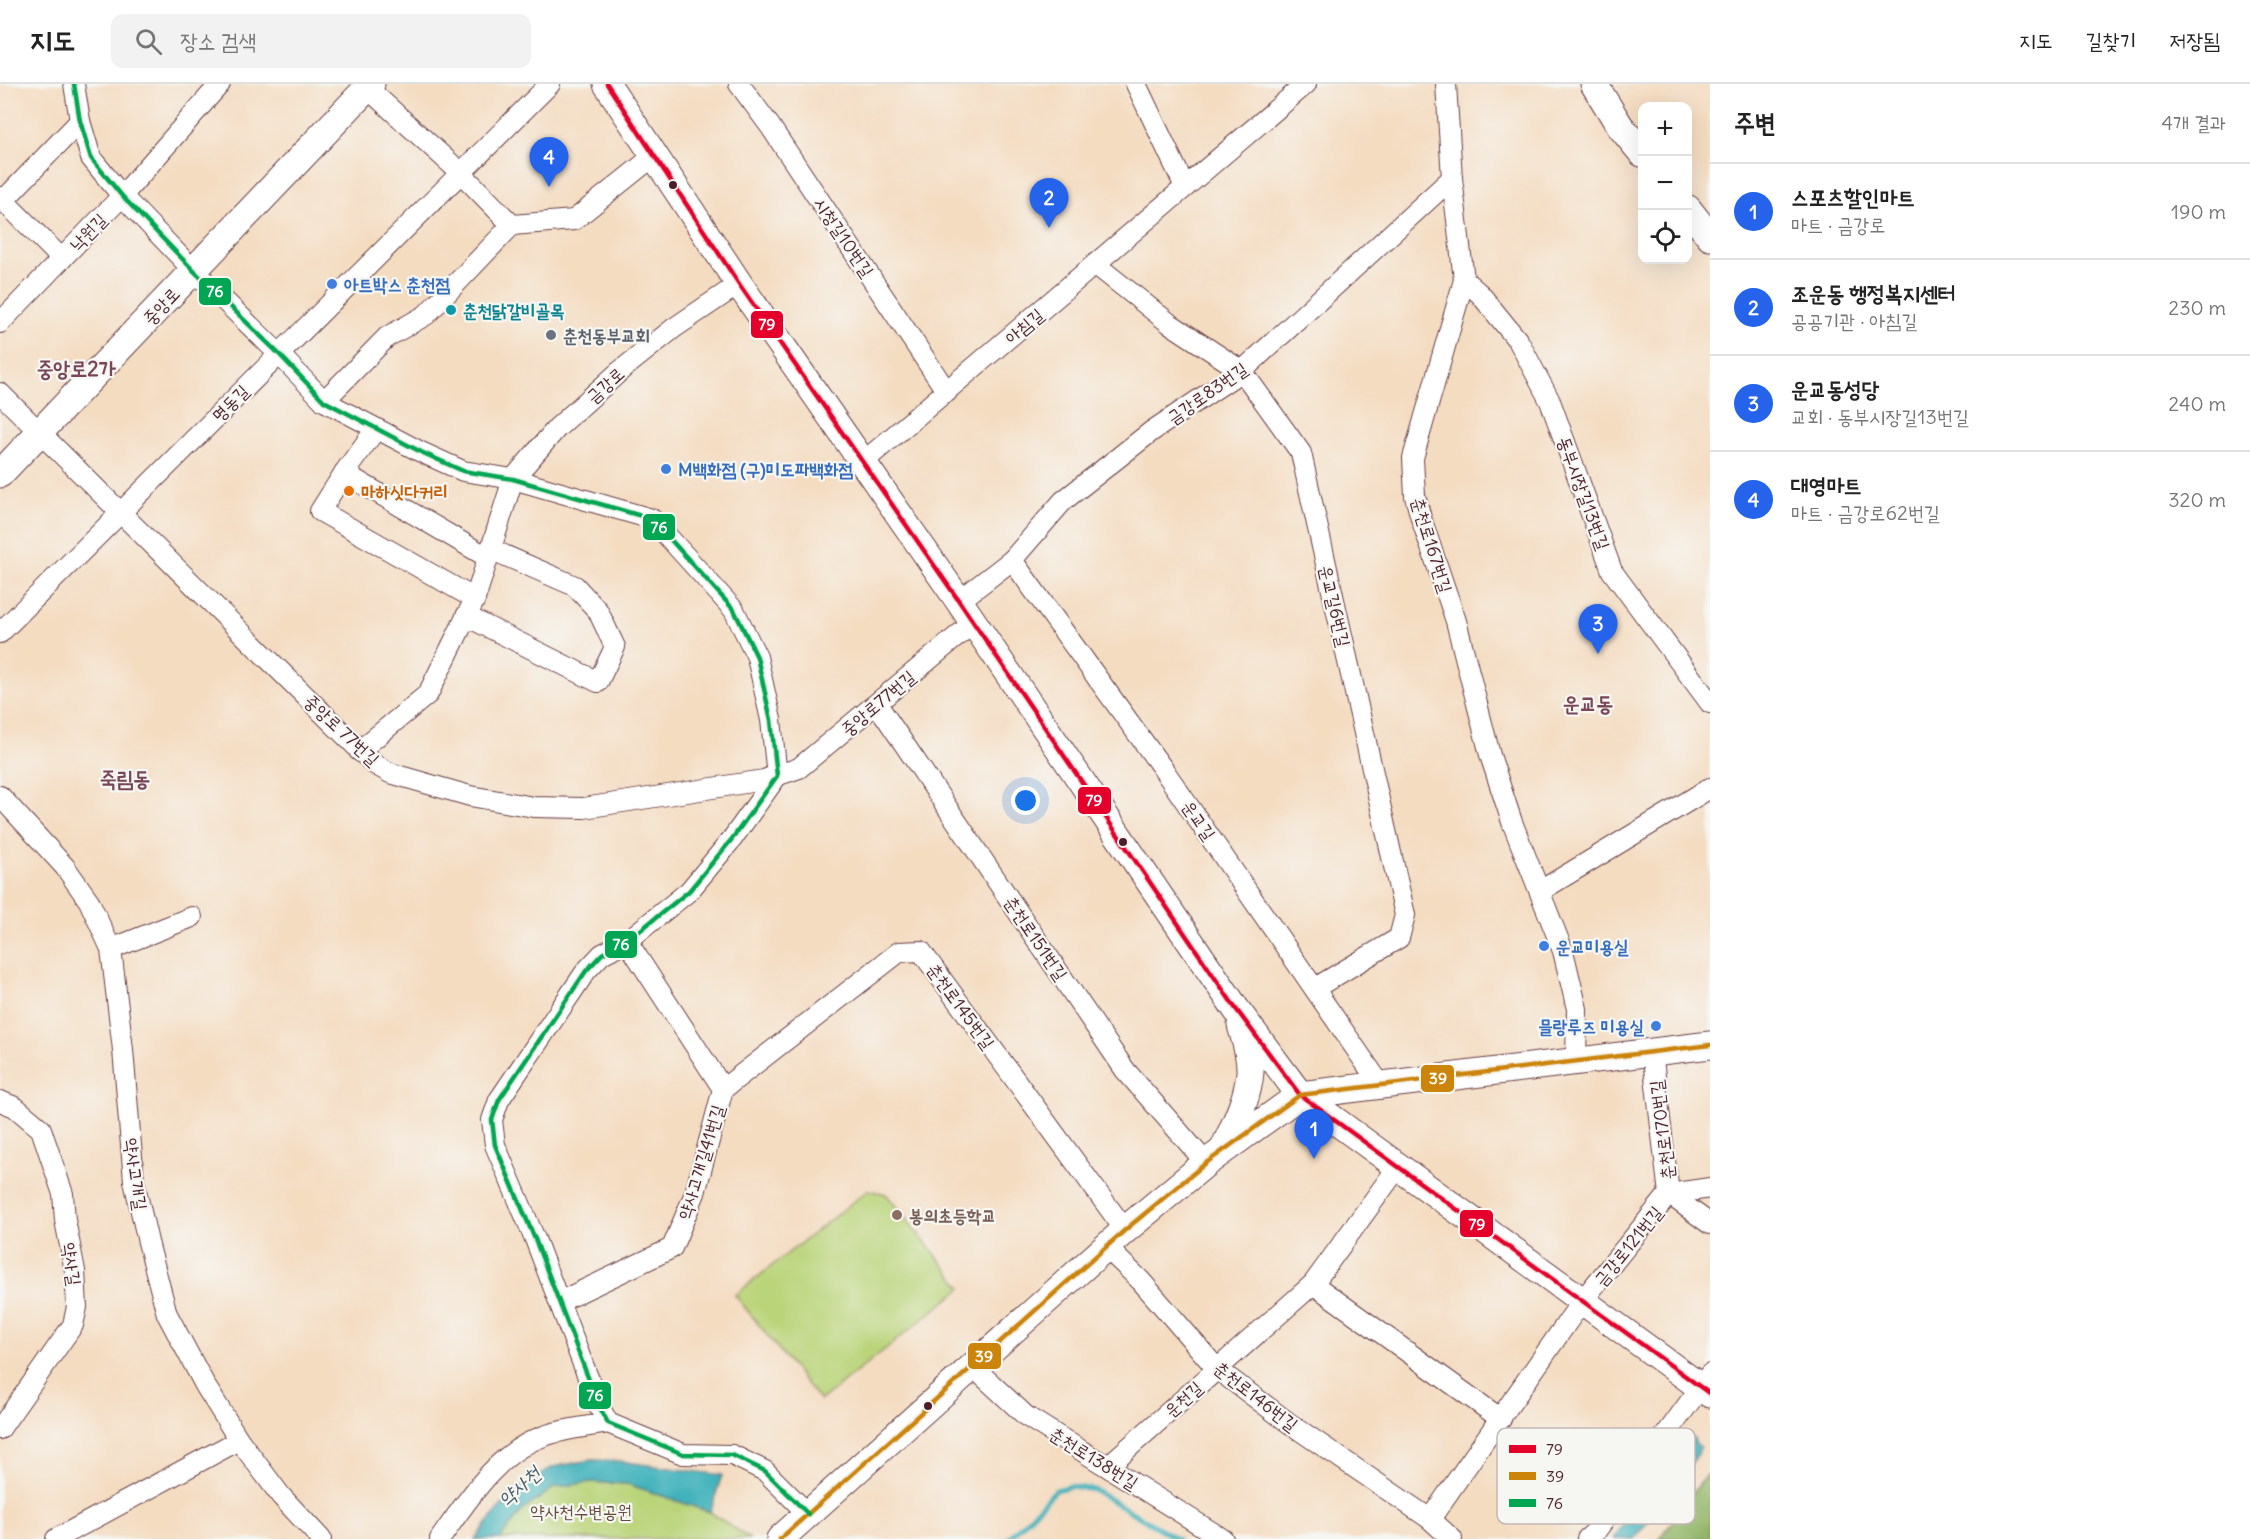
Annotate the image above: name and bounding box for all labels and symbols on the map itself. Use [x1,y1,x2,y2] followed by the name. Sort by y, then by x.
[530,138,568,187] pin: 4
[1030,178,1068,228] pin: 2
[667,179,679,191] unlabelled marker
[809,193,879,282] street label: 시청길10번길
[65,208,112,256] street label: 낙원길
[344,273,450,296] place label: 아트박스 춘천점
[198,277,232,306] line badge: 76
[325,277,339,291] marker: 아트박스 춘천점
[207,281,223,301] text: 76
[138,282,184,330] street label: 중앙로
[463,299,564,322] place label: 춘천닭갈비골목
[444,303,458,317] marker: 춘천닭갈비골목
[1000,303,1048,349] street label: 아침길
[750,310,784,339] line badge: 79
[758,314,776,334] text: 79
[563,324,650,347] place label: 춘천동부교회
[544,328,558,342] marker: 춘천동부교회
[36,355,116,382] district label: 중앙로2가
[1162,357,1252,429] street label: 금강로83번길
[581,362,629,408] street label: 금강로
[207,379,254,426] street label: 명동길
[1553,433,1615,553] street label: 동부시장길13번길
[678,458,853,481] place label: M백화점 (구)미도파백화점
[659,462,673,476] marker: M백화점 (구)미도파백화점
[361,480,448,503] place label: 마하싯다커리
[342,484,356,498] marker: 마하싯다커리
[1407,494,1458,596] street label: 춘천로167번길
[642,513,676,541] line badge: 76
[651,517,667,537] text: 76
[1314,563,1356,649] street label: 운교길6번길
[1578,604,1618,654] pin: 3
[836,665,920,741] street label: 중앙로77번길
[300,689,385,771] street label: 중앙로 77번길
[1563,690,1613,717] district label: 운교동
[100,765,150,792] district label: 죽림동
[1011,786,1040,815] your location
[1077,786,1112,815] line badge: 79
[1085,790,1103,810] text: 79
[1177,796,1221,845] street label: 운교길
[1117,836,1129,848] unlabelled marker
[999,891,1073,985] street label: 춘천로151번길
[604,930,638,959] line badge: 76
[613,934,629,954] text: 76
[1556,935,1629,958] place label: 운교미용실
[1537,939,1551,953] marker: 운교미용실
[922,959,1000,1054] street label: 춘천로145번길
[1538,1015,1645,1038] place label: 믈랑루즈 미용실
[1649,1019,1663,1033] marker: 믈랑루즈 미용실
[1420,1064,1455,1093] line badge: 39
[1429,1068,1447,1088] text: 39
[1644,1078,1680,1181] street label: 춘천로170번길
[673,1101,730,1222] street label: 약사고개길41번길
[1294,1110,1334,1159] pin: 1
[120,1137,152,1212] street label: 약사고개길
[1589,1201,1668,1291] street label: 금강로121번길
[909,1204,996,1227] place label: 봉의초등학교
[890,1208,904,1222] marker: 봉의초등학교
[1459,1209,1494,1238] line badge: 79
[1468,1214,1486,1234] text: 79
[58,1241,86,1288] street label: 약사길
[967,1342,1002,1370] line badge: 39
[975,1346,993,1366] text: 39
[1209,1356,1303,1436] street label: 춘천로146번길
[1159,1376,1207,1422] street label: 운천길
[578,1381,612,1410] line badge: 76
[587,1385,603,1405] text: 76
[922,1400,934,1412] unlabelled marker
[1045,1422,1143,1495] street label: 춘천로138번길
[1497,1428,1695,1524] legend
[1546,1439,1563,1459] text: 79
[493,1459,547,1511] water label: 약사천
[1546,1466,1564,1486] text: 39
[1546,1493,1563,1513] text: 76
[530,1500,632,1523] park label: 약사천수변공원

